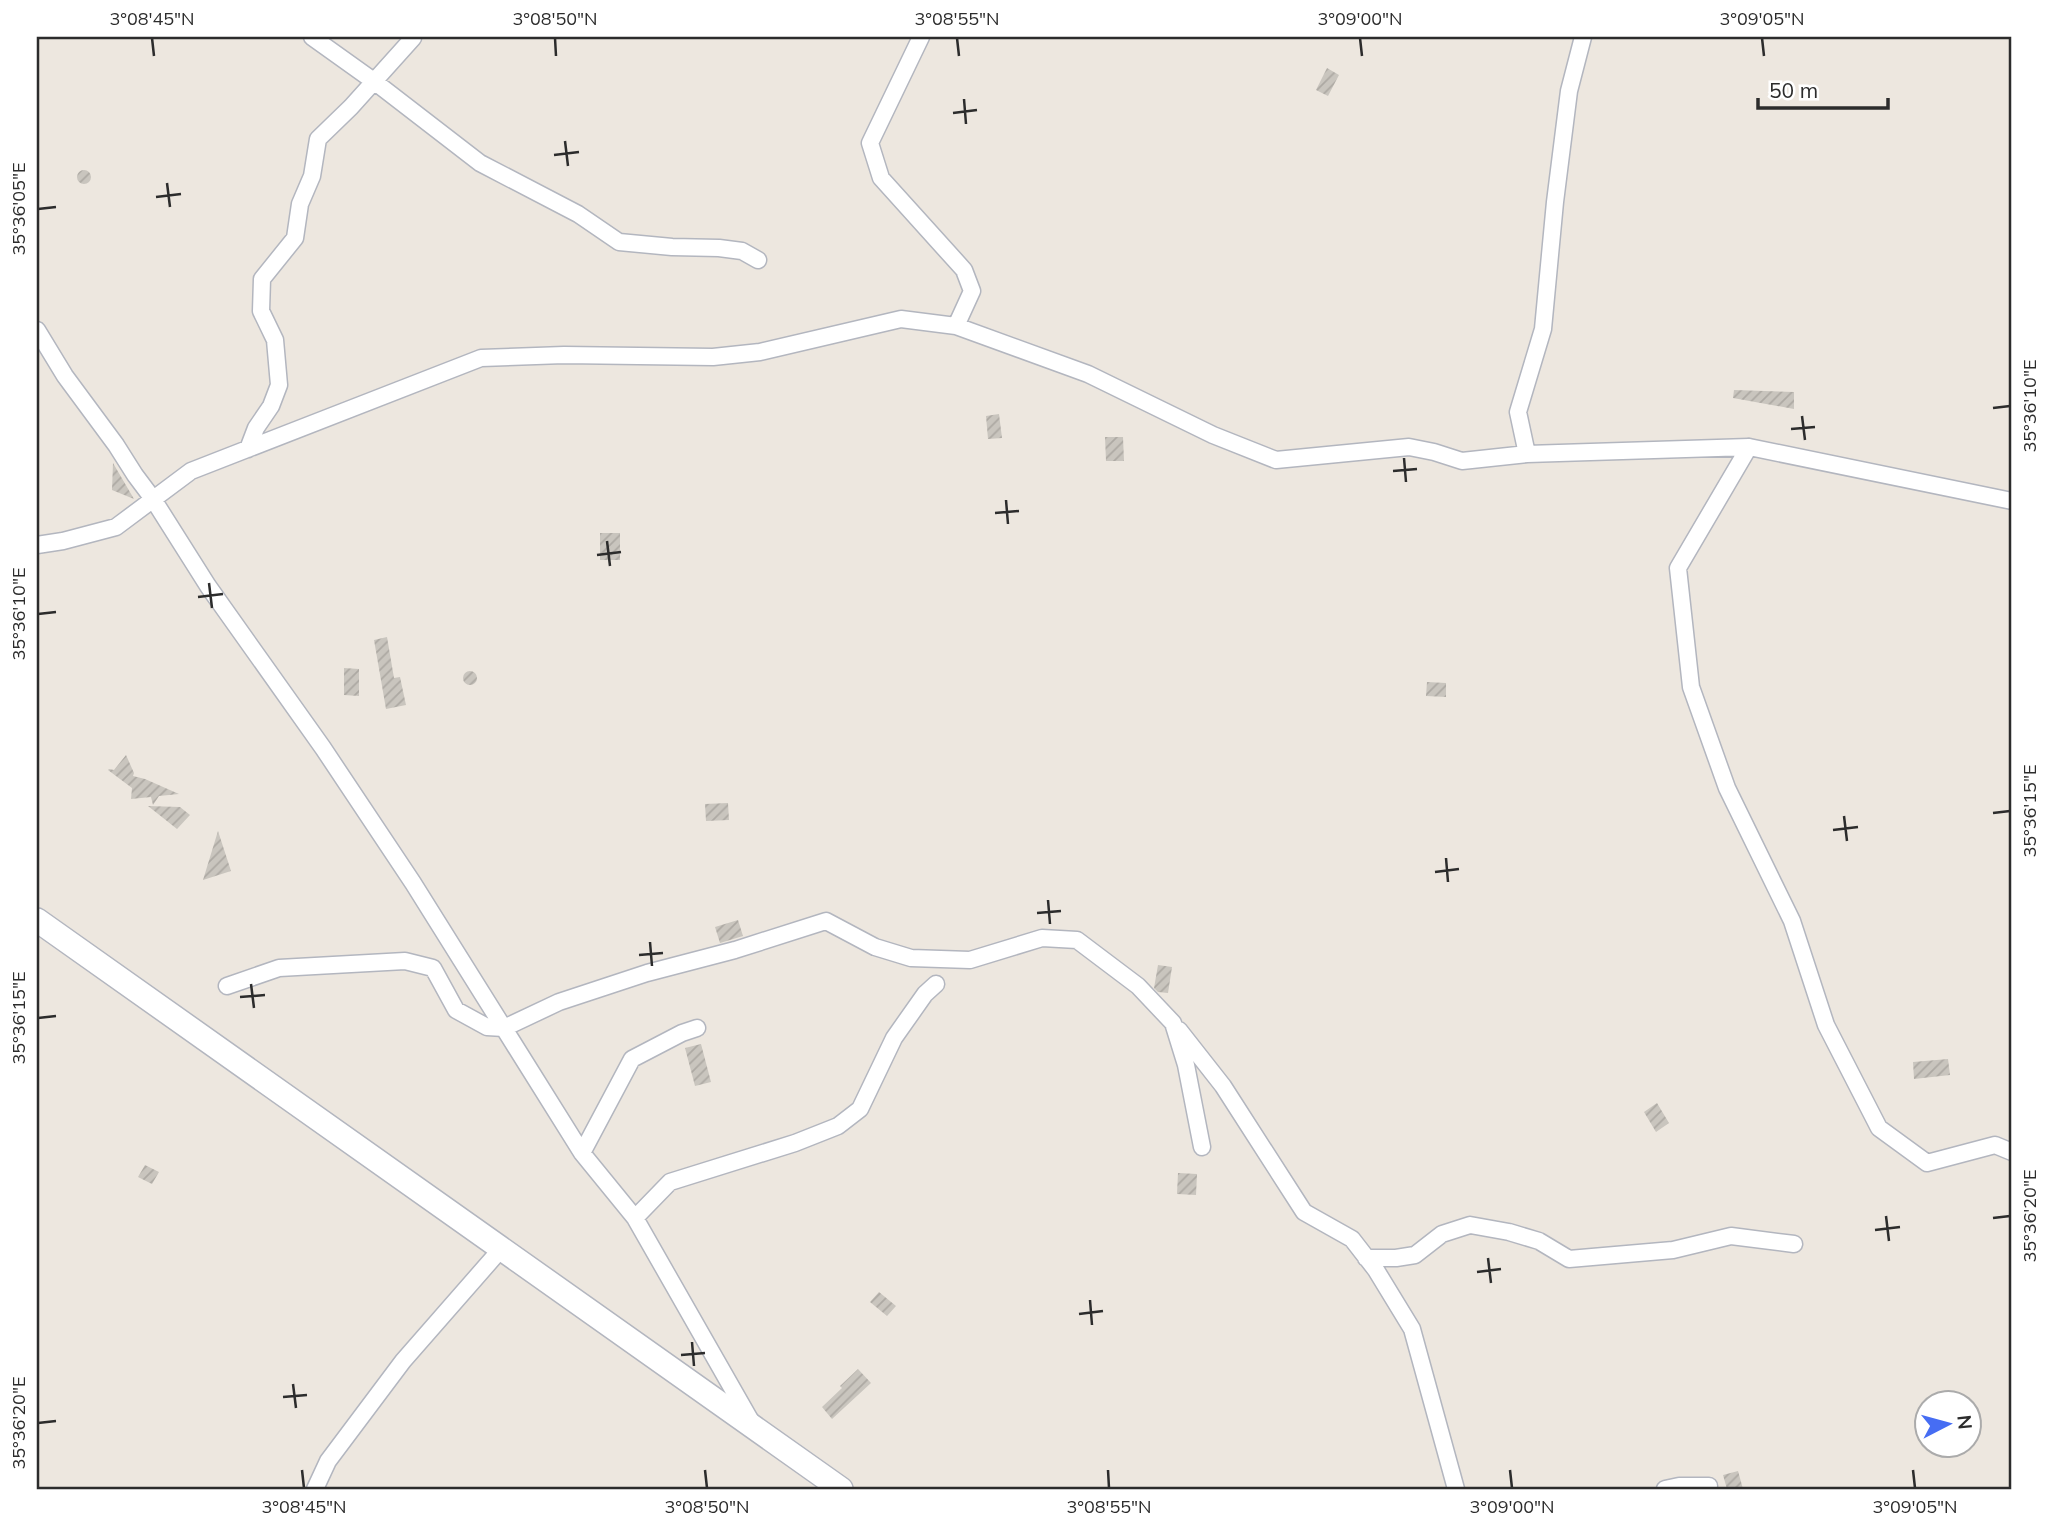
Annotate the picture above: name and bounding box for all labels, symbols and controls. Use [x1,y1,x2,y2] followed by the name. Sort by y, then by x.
[109,7,195,30] text: 3°08'45"N
[512,7,598,30] text: 3°08'50"N
[914,7,1000,30] text: 3°08'55"N
[1317,7,1403,30] text: 3°09'00"N
[1719,7,1805,30] text: 3°09'05"N
[1758,66,1888,110] scale bar
[1769,77,1818,103] text: 50 m
[7,162,30,256] text: 35°36'05"E
[2018,359,2041,453] text: 35°36'10"E
[7,567,30,661] text: 35°36'10"E
[2018,764,2041,858] text: 35°36'15"E
[7,971,30,1065] text: 35°36'15"E
[2018,1169,2041,1263] text: 35°36'20"E
[7,1376,30,1470] text: 35°36'20"E
[1912,1390,1982,1460] north arrow
[1952,1414,1978,1431] text: N
[261,1495,347,1518] text: 3°08'45"N
[664,1495,750,1518] text: 3°08'50"N
[1066,1495,1152,1518] text: 3°08'55"N
[1469,1495,1555,1518] text: 3°09'00"N
[1872,1495,1958,1518] text: 3°09'05"N

